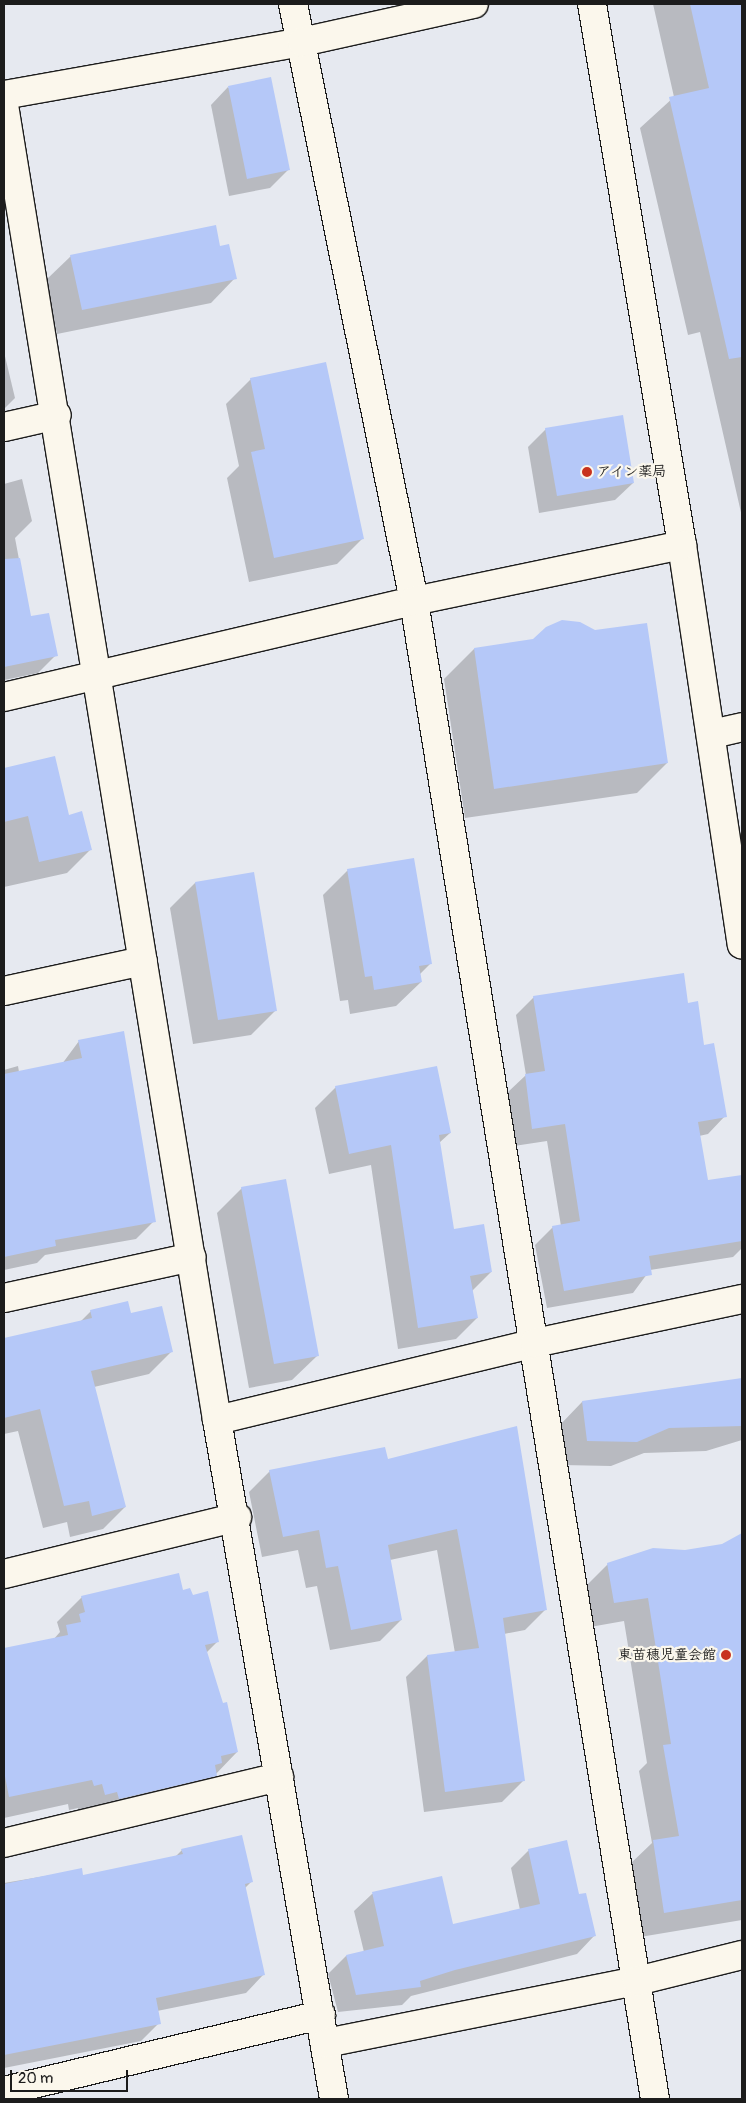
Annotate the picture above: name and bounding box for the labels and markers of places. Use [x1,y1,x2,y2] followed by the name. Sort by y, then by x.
[597,464,667,480] place label: アイン薬局
[581,466,593,478] marker: アイン薬局
[618,1647,716,1663] place label: 東苗穂児童会館
[720,1649,732,1661] marker: 東苗穂児童会館

